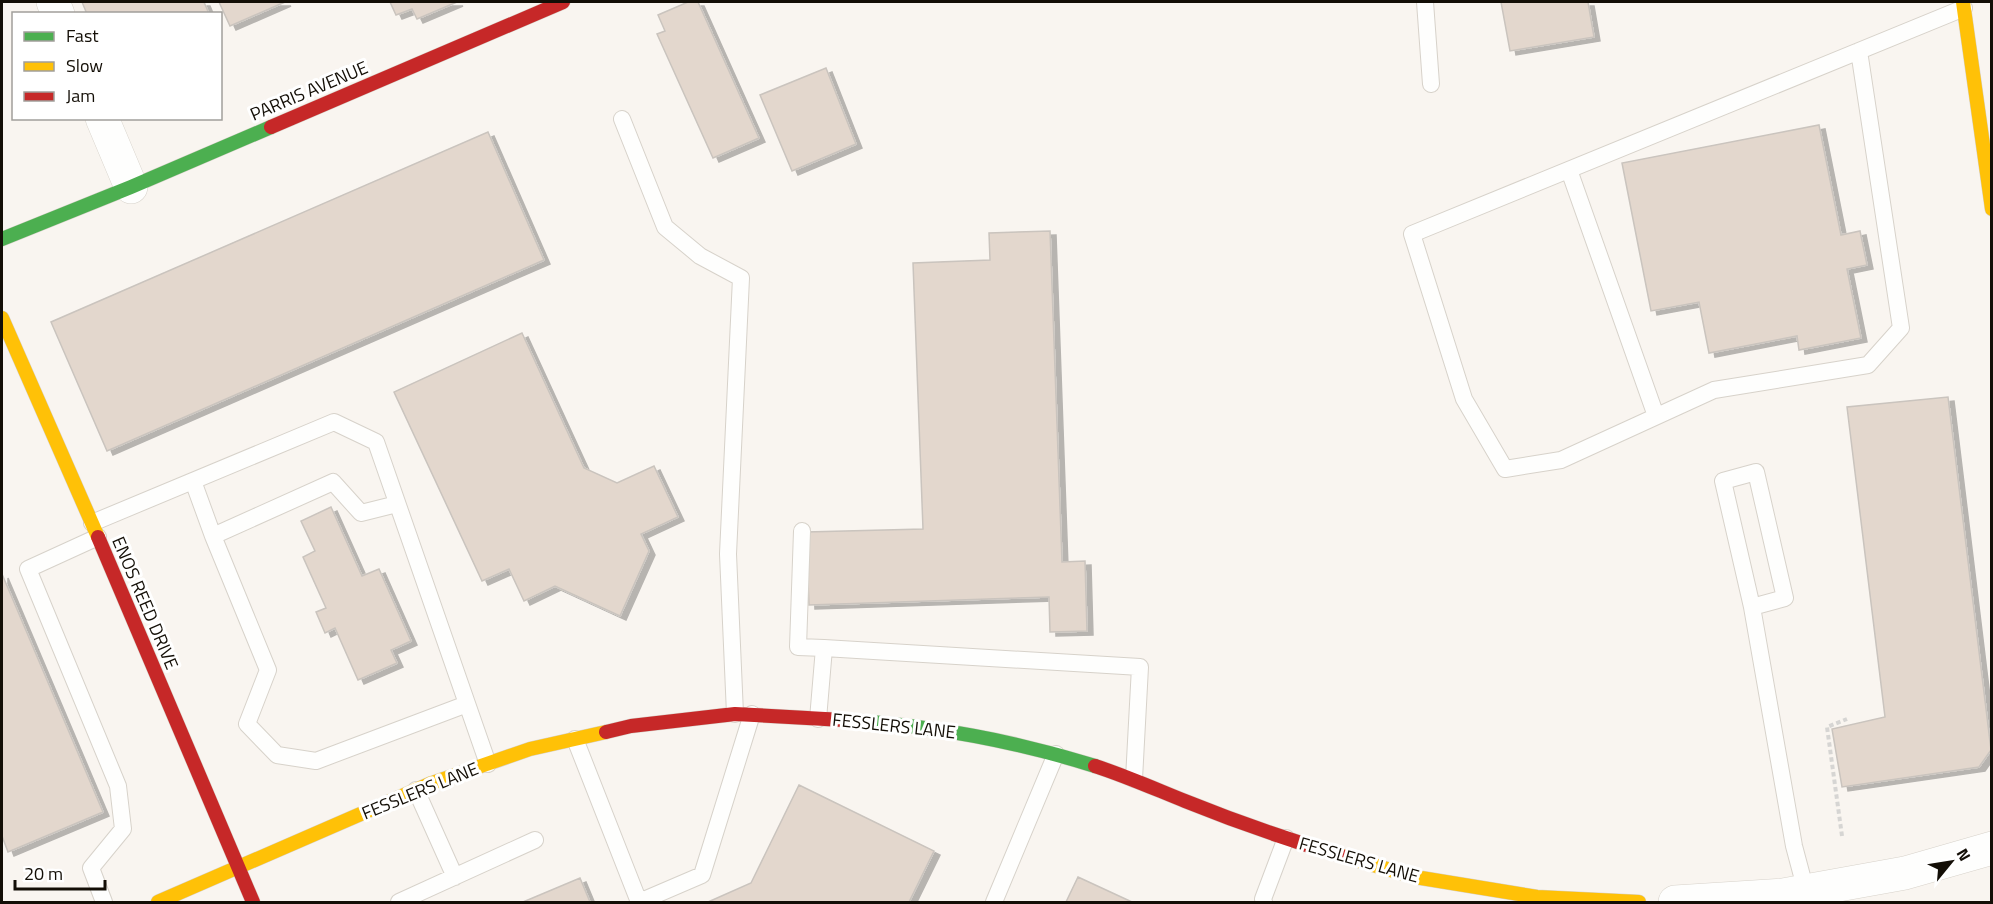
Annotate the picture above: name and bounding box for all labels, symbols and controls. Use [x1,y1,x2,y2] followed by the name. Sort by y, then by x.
[12,12,222,120] legend
[66,22,99,49] text: Fast
[66,52,103,79] text: Slow
[246,54,372,127] street label: PARRIS AVENUE
[66,82,95,109] text: Jam
[105,532,186,673] street label: ENOS REED DRIVE
[831,706,957,745] street label: FESSLERS LANE
[357,755,482,826] street label: FESSLERS LANE
[1296,829,1422,890] street label: FESSLERS LANE
[1921,832,1981,892] north arrow
[1951,844,1977,865] text: N
[15,853,105,891] scale bar
[24,860,63,887] text: 20 m

